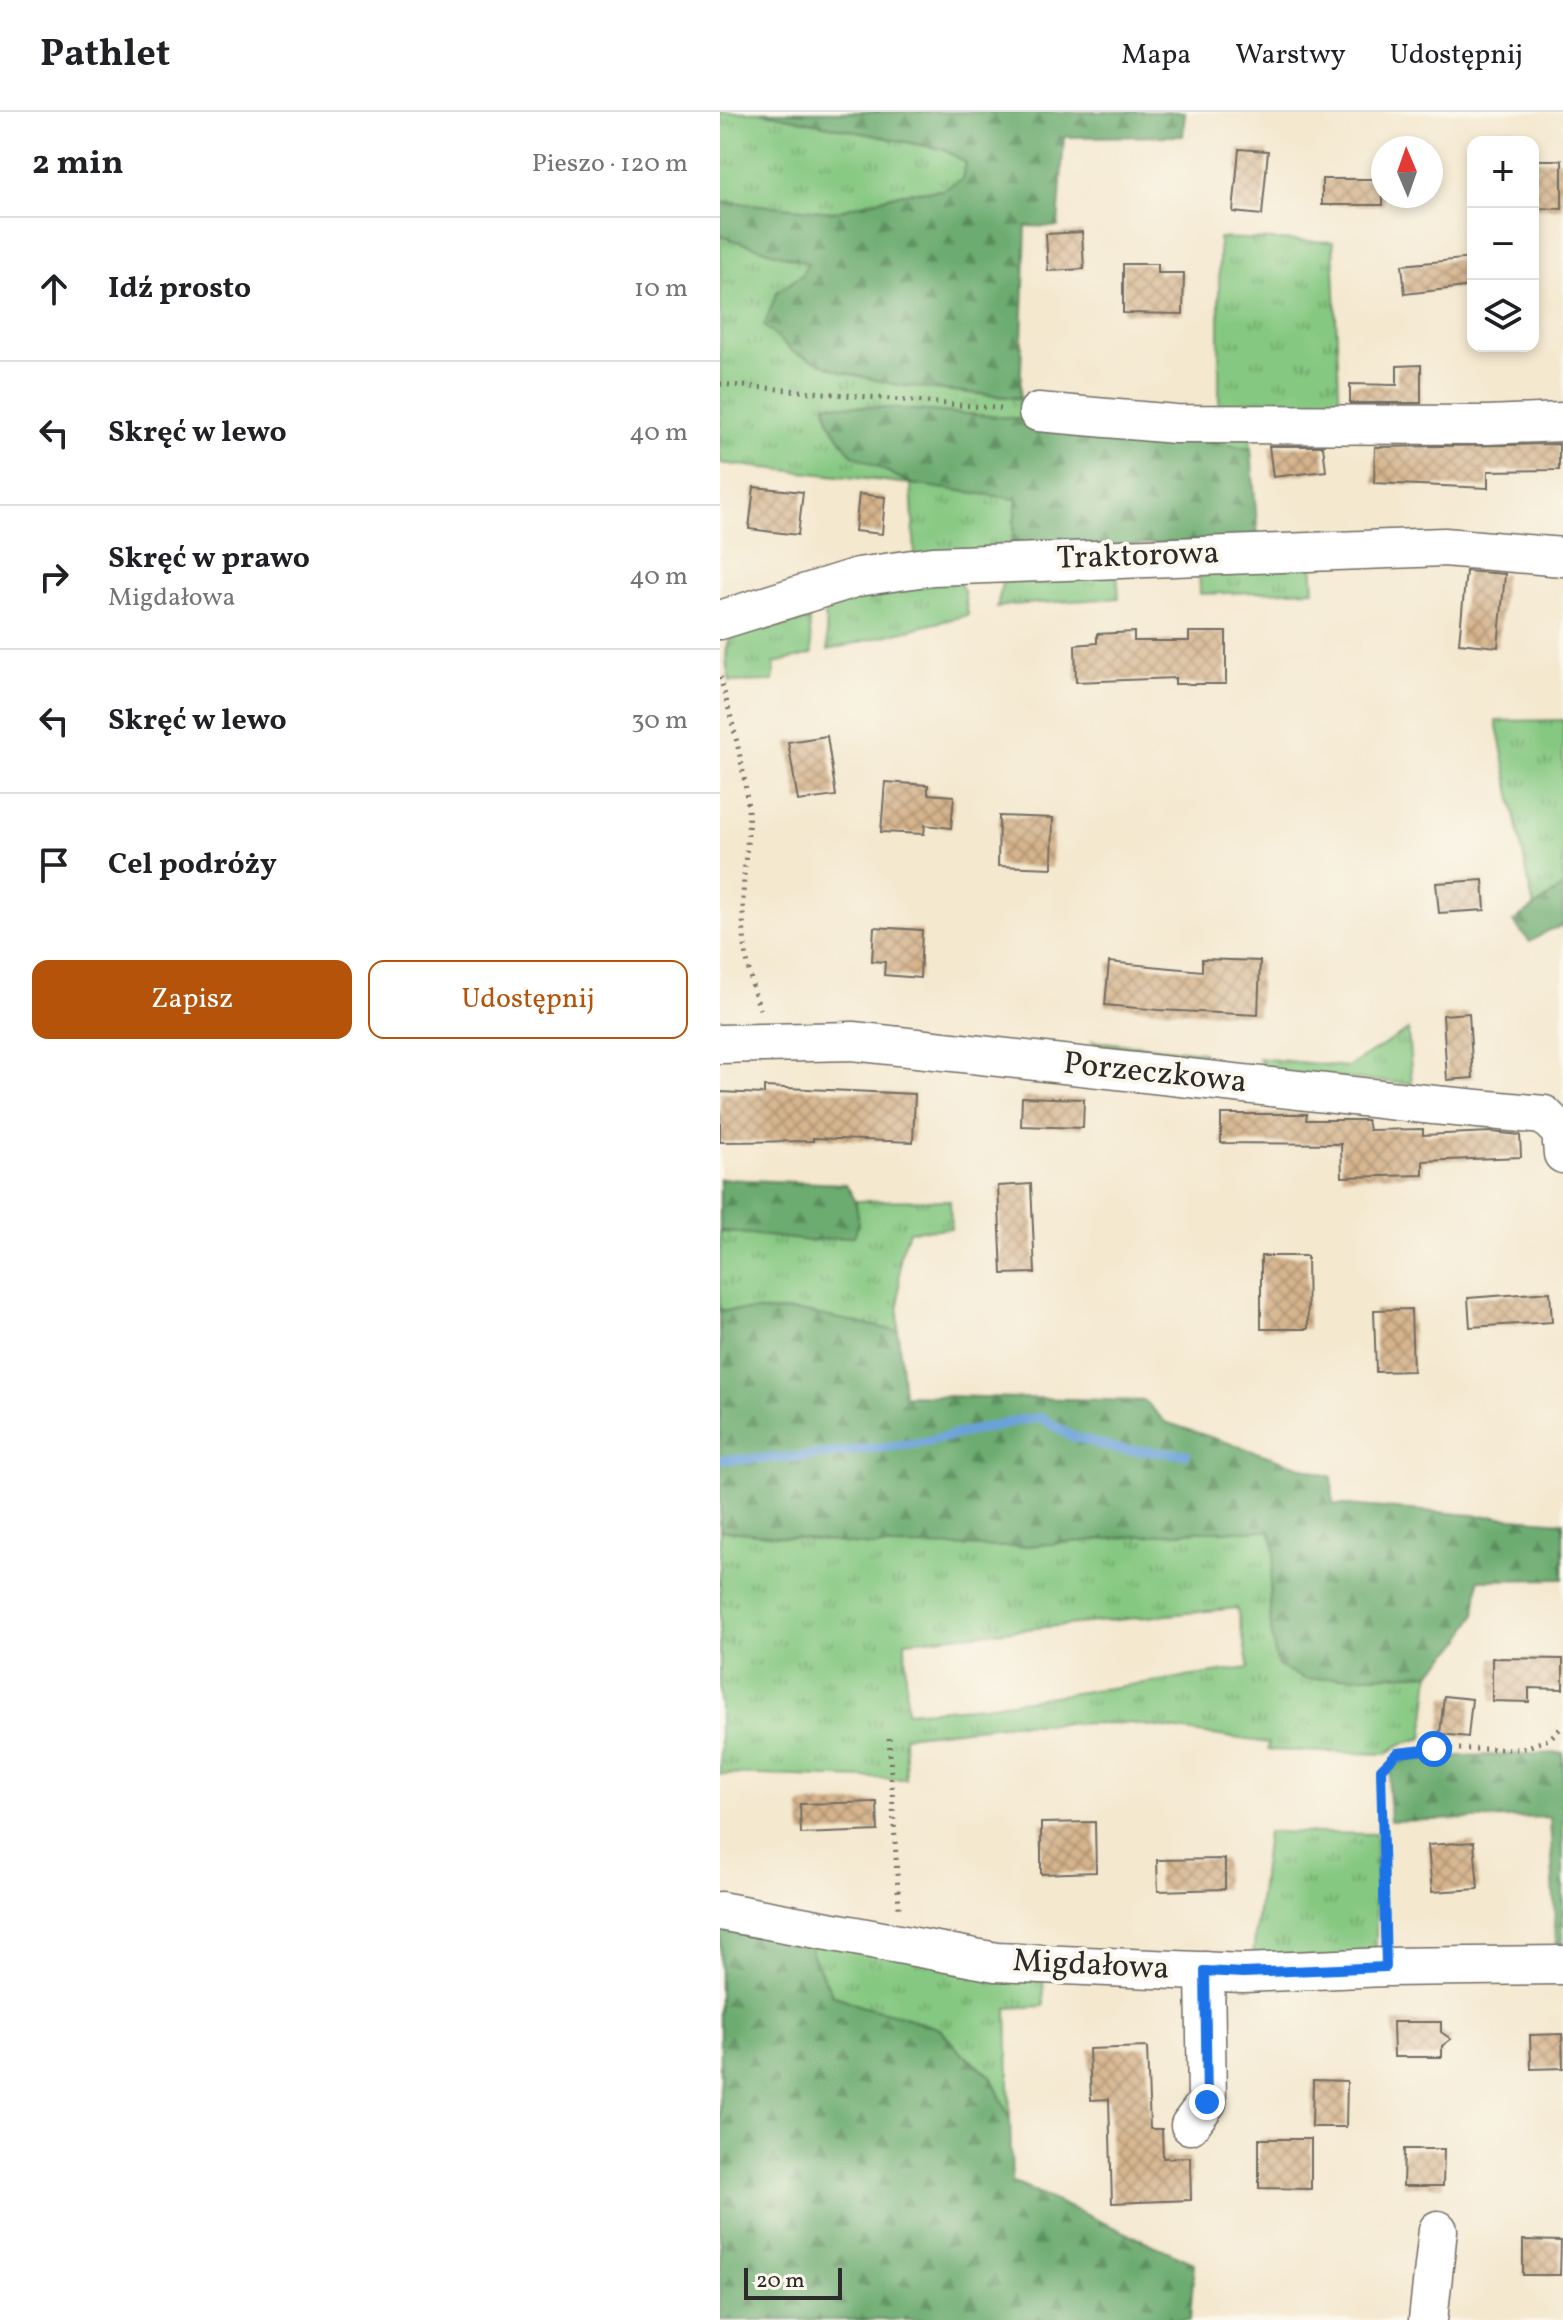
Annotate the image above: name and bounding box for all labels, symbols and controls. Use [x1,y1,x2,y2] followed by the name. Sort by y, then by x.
[40,29,170,82] text: Pathlet
[1121,36,1191,75] text: Mapa
[1235,36,1346,75] text: Warstwy
[1390,36,1523,75] text: Udostępnij
[1371,136,1443,208] north arrow
[1467,136,1539,352] map controls
[1467,136,1539,208] button: +
[32,141,124,188] text: 2 min
[532,146,688,182] text: Pieszo · 120 m
[1467,208,1539,280] button: −
[32,267,76,311] icon: ahead
[108,268,251,310] text: Idź prosto
[634,271,688,307] text: 10 m
[1467,280,1539,352] button: layers
[32,411,76,455] icon: left
[108,412,287,454] text: Skręć w lewo
[629,415,688,451] text: 40 m
[1056,532,1220,582] street label: Traktorowa
[108,538,310,580] text: Skręć w prawo
[32,555,76,599] icon: right
[629,559,688,595] text: 40 m
[108,580,235,616] text: Migdałowa
[32,699,76,743] icon: left
[108,700,287,742] text: Skręć w lewo
[631,703,688,739] text: 30 m
[32,843,76,887] icon: arrive
[108,844,277,886] text: Cel podróży
[32,960,352,1039] button: Zapisz
[368,960,688,1039] button: Udostępnij
[1061,1042,1249,1106] street label: Porzeczkowa
[1416,1731,1452,1767] route start
[1012,1940,1170,1992] street label: Migdałowa
[1189,2084,1225,2120] route end
[744,2264,842,2300] scale bar
[756,2266,805,2297] text: 20 m

